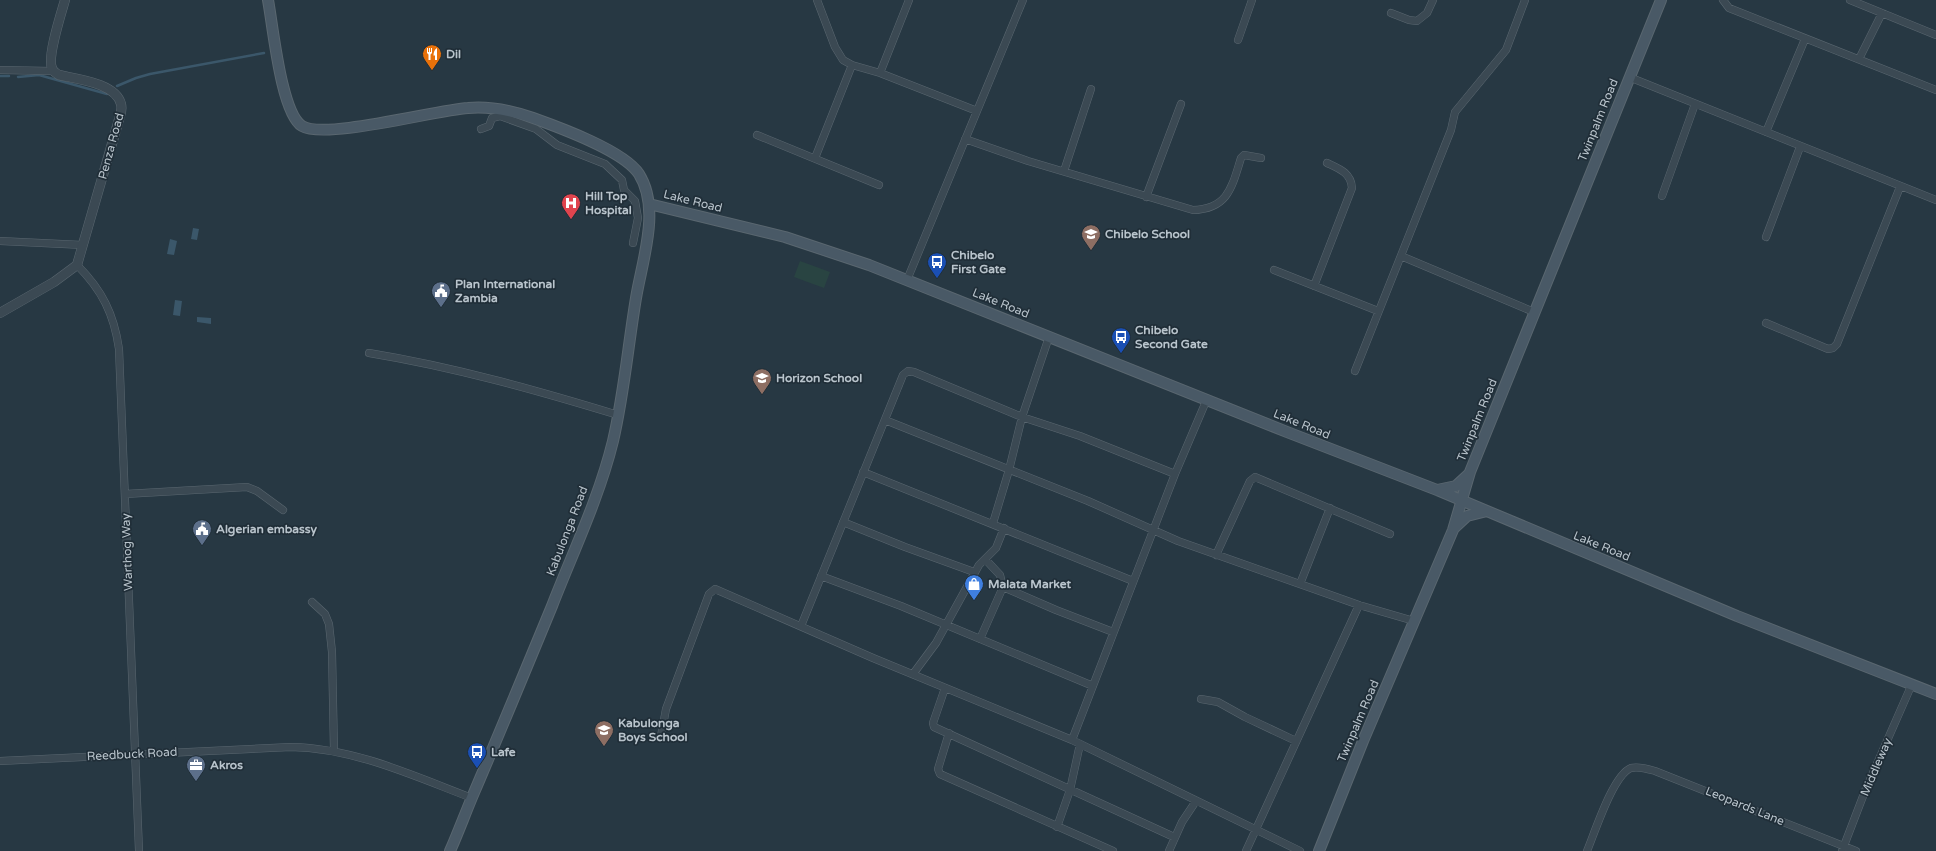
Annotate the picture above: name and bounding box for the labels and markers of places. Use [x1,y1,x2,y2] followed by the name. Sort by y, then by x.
[421,43,443,71] restaurant icon: Dil
[446,47,461,61] place label: Dil
[585,189,632,218] place label: Hill Top Hospital
[560,192,582,220] hospital icon: Hill Top Hospital
[1080,223,1102,251] school or university icon: Chibelo School
[1105,227,1190,241] place label: Chibelo School
[951,248,1006,276] place label: Chibelo First Gate
[926,251,948,279] bus stop icon: Chibelo First Gate
[455,277,555,305] place label: Plan International Zambia
[430,280,452,308] public building icon: Plan International Zambia
[1135,323,1208,351] place label: Chibelo Second Gate
[1110,326,1132,354] bus stop icon: Chibelo Second Gate
[751,367,773,395] school or university icon: Horizon School
[776,371,862,385] place label: Horizon School
[191,518,213,546] public building icon: Algerian embassy
[216,522,318,537] place label: Algerian embassy
[963,573,985,601] shop icon: Malata Market
[988,577,1072,591] place label: Malata Market
[618,716,687,745] place label: Kabulonga Boys School
[593,719,615,747] school or university icon: Kabulonga Boys School
[466,741,488,769] bus stop icon: Lafe
[491,745,516,759] place label: Lafe
[185,754,207,782] office icon: Akros
[210,758,243,772] place label: Akros

